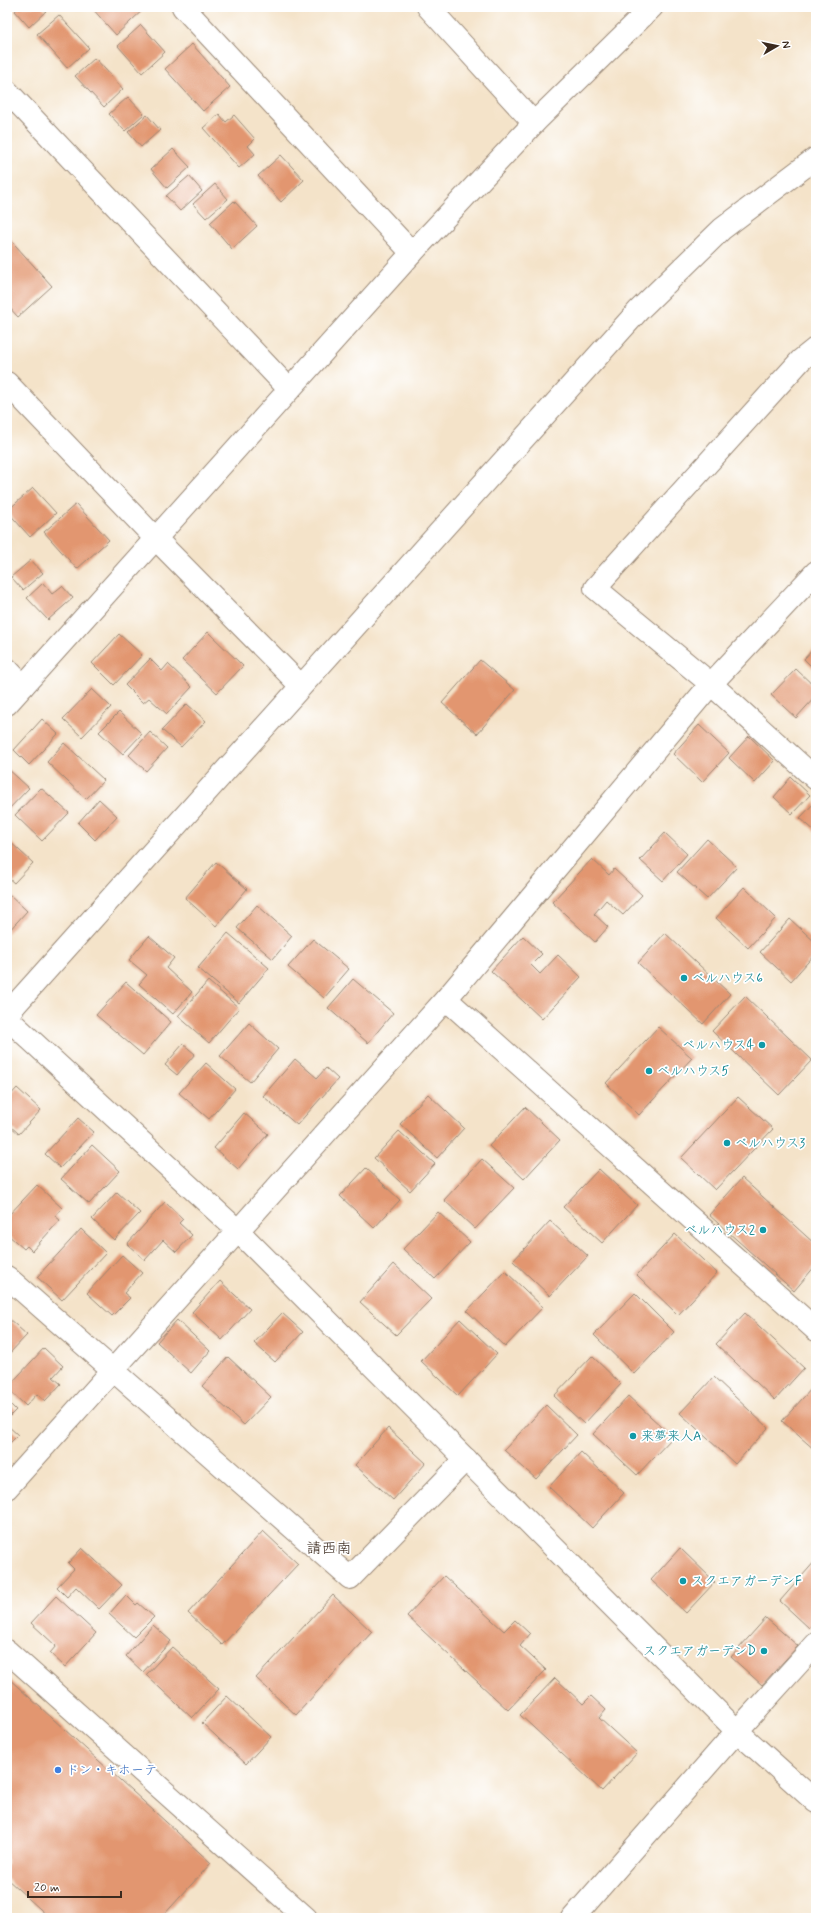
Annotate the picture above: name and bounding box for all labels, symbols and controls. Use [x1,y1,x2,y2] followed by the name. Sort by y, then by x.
[757,26,797,66] north arrow
[778,40,793,49] text: N
[692,970,763,987] place label: ベルハウス6
[679,973,689,983] marker: ベルハウス6
[682,1037,754,1054] place label: ベルハウス4
[757,1040,767,1050] marker: ベルハウス4
[657,1063,729,1080] place label: ベルハウス5
[644,1066,654,1076] marker: ベルハウス5
[735,1135,805,1152] place label: ベルハウス3
[722,1138,732,1148] marker: ベルハウス3
[684,1222,756,1239] place label: ベルハウス2
[758,1225,768,1235] marker: ベルハウス2
[641,1428,702,1445] place label: 来夢来人A
[628,1431,638,1441] marker: 来夢来人A
[306,1539,352,1559] district label: 請西南
[691,1573,802,1590] place label: スクエアガーデンF
[678,1576,688,1586] marker: スクエアガーデンF
[643,1643,756,1660] place label: スクエアガーデンD
[759,1646,769,1656] marker: スクエアガーデンD
[66,1762,157,1779] place label: ドン・キホーテ
[53,1765,63,1775] marker: ドン・キホーテ
[28,1873,121,1899] scale bar
[34,1880,60,1896] text: 20 m

